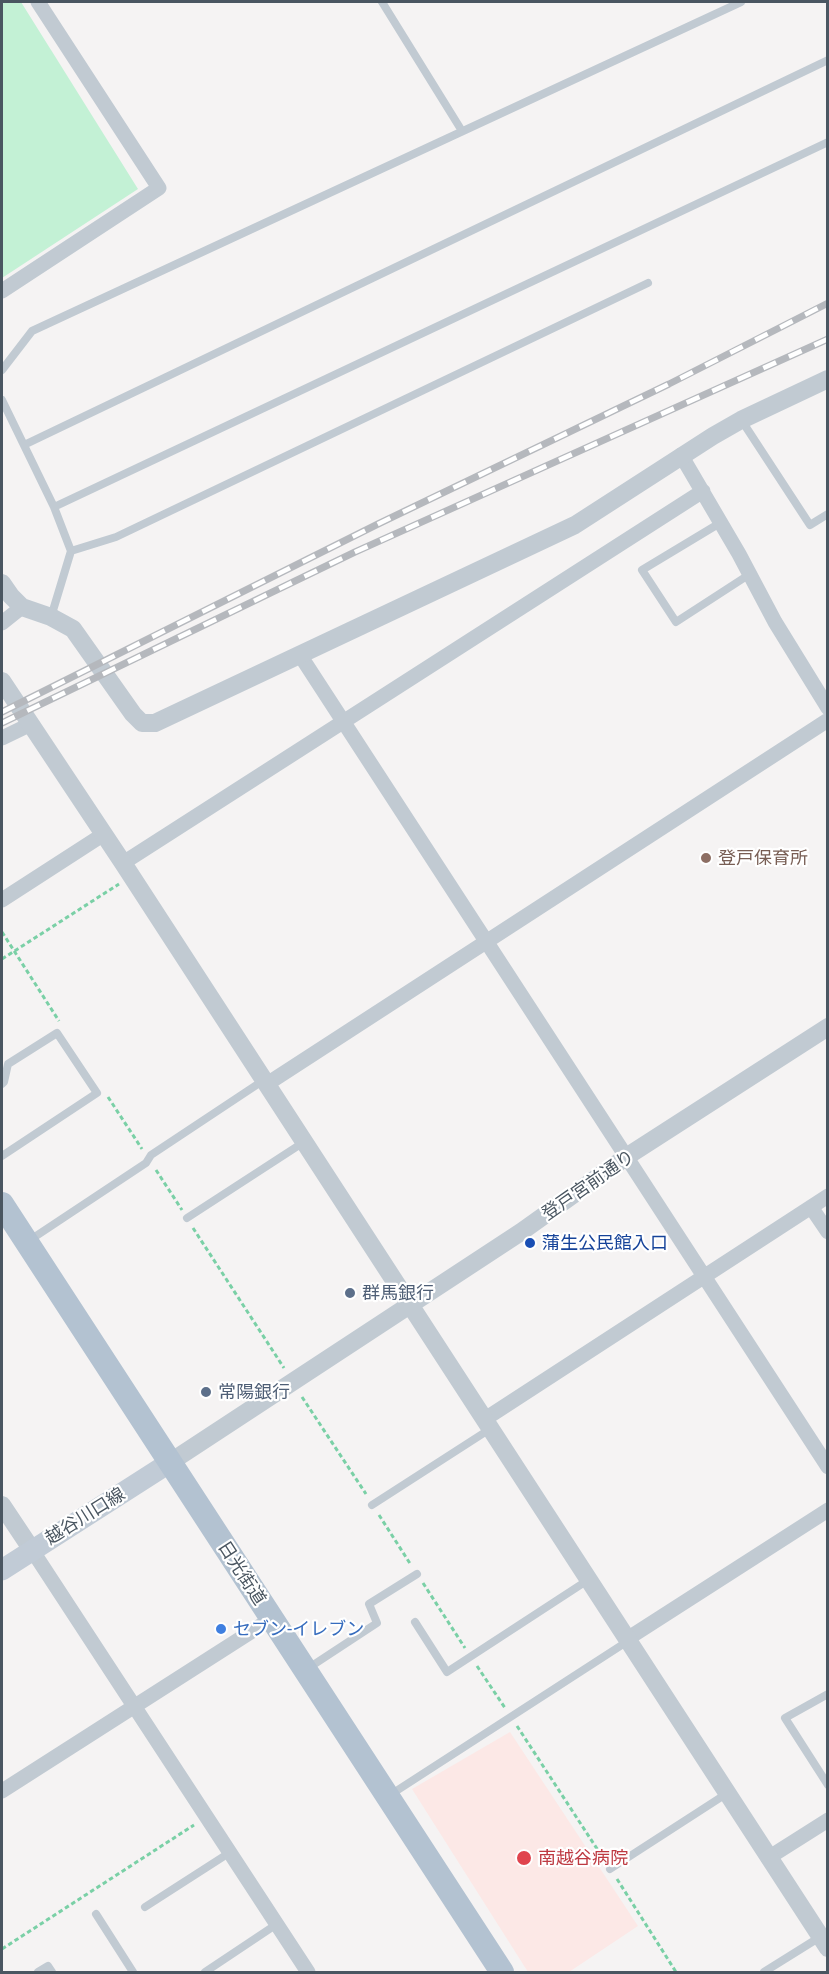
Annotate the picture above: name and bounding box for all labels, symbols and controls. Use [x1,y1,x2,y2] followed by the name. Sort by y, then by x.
[718,847,808,869] place label: 登戸保育所
[699,851,713,865] marker: 登戸保育所
[538,1145,638,1225] street label: 登戸宮前通り
[542,1232,668,1254] place label: 蒲生公民館入口
[523,1236,537,1250] marker: 蒲生公民館入口
[362,1282,434,1304] place label: 群馬銀行
[343,1286,357,1300] marker: 群馬銀行
[218,1381,290,1403] place label: 常陽銀行
[199,1385,213,1399] marker: 常陽銀行
[41,1483,129,1549] street label: 越谷川口線
[213,1537,271,1609] street label: 日光街道
[233,1618,364,1640] place label: セブン-イレブン
[214,1622,228,1636] marker: セブン-イレブン
[538,1847,628,1869] place label: 南越谷病院
[515,1849,533,1867] marker: 南越谷病院

